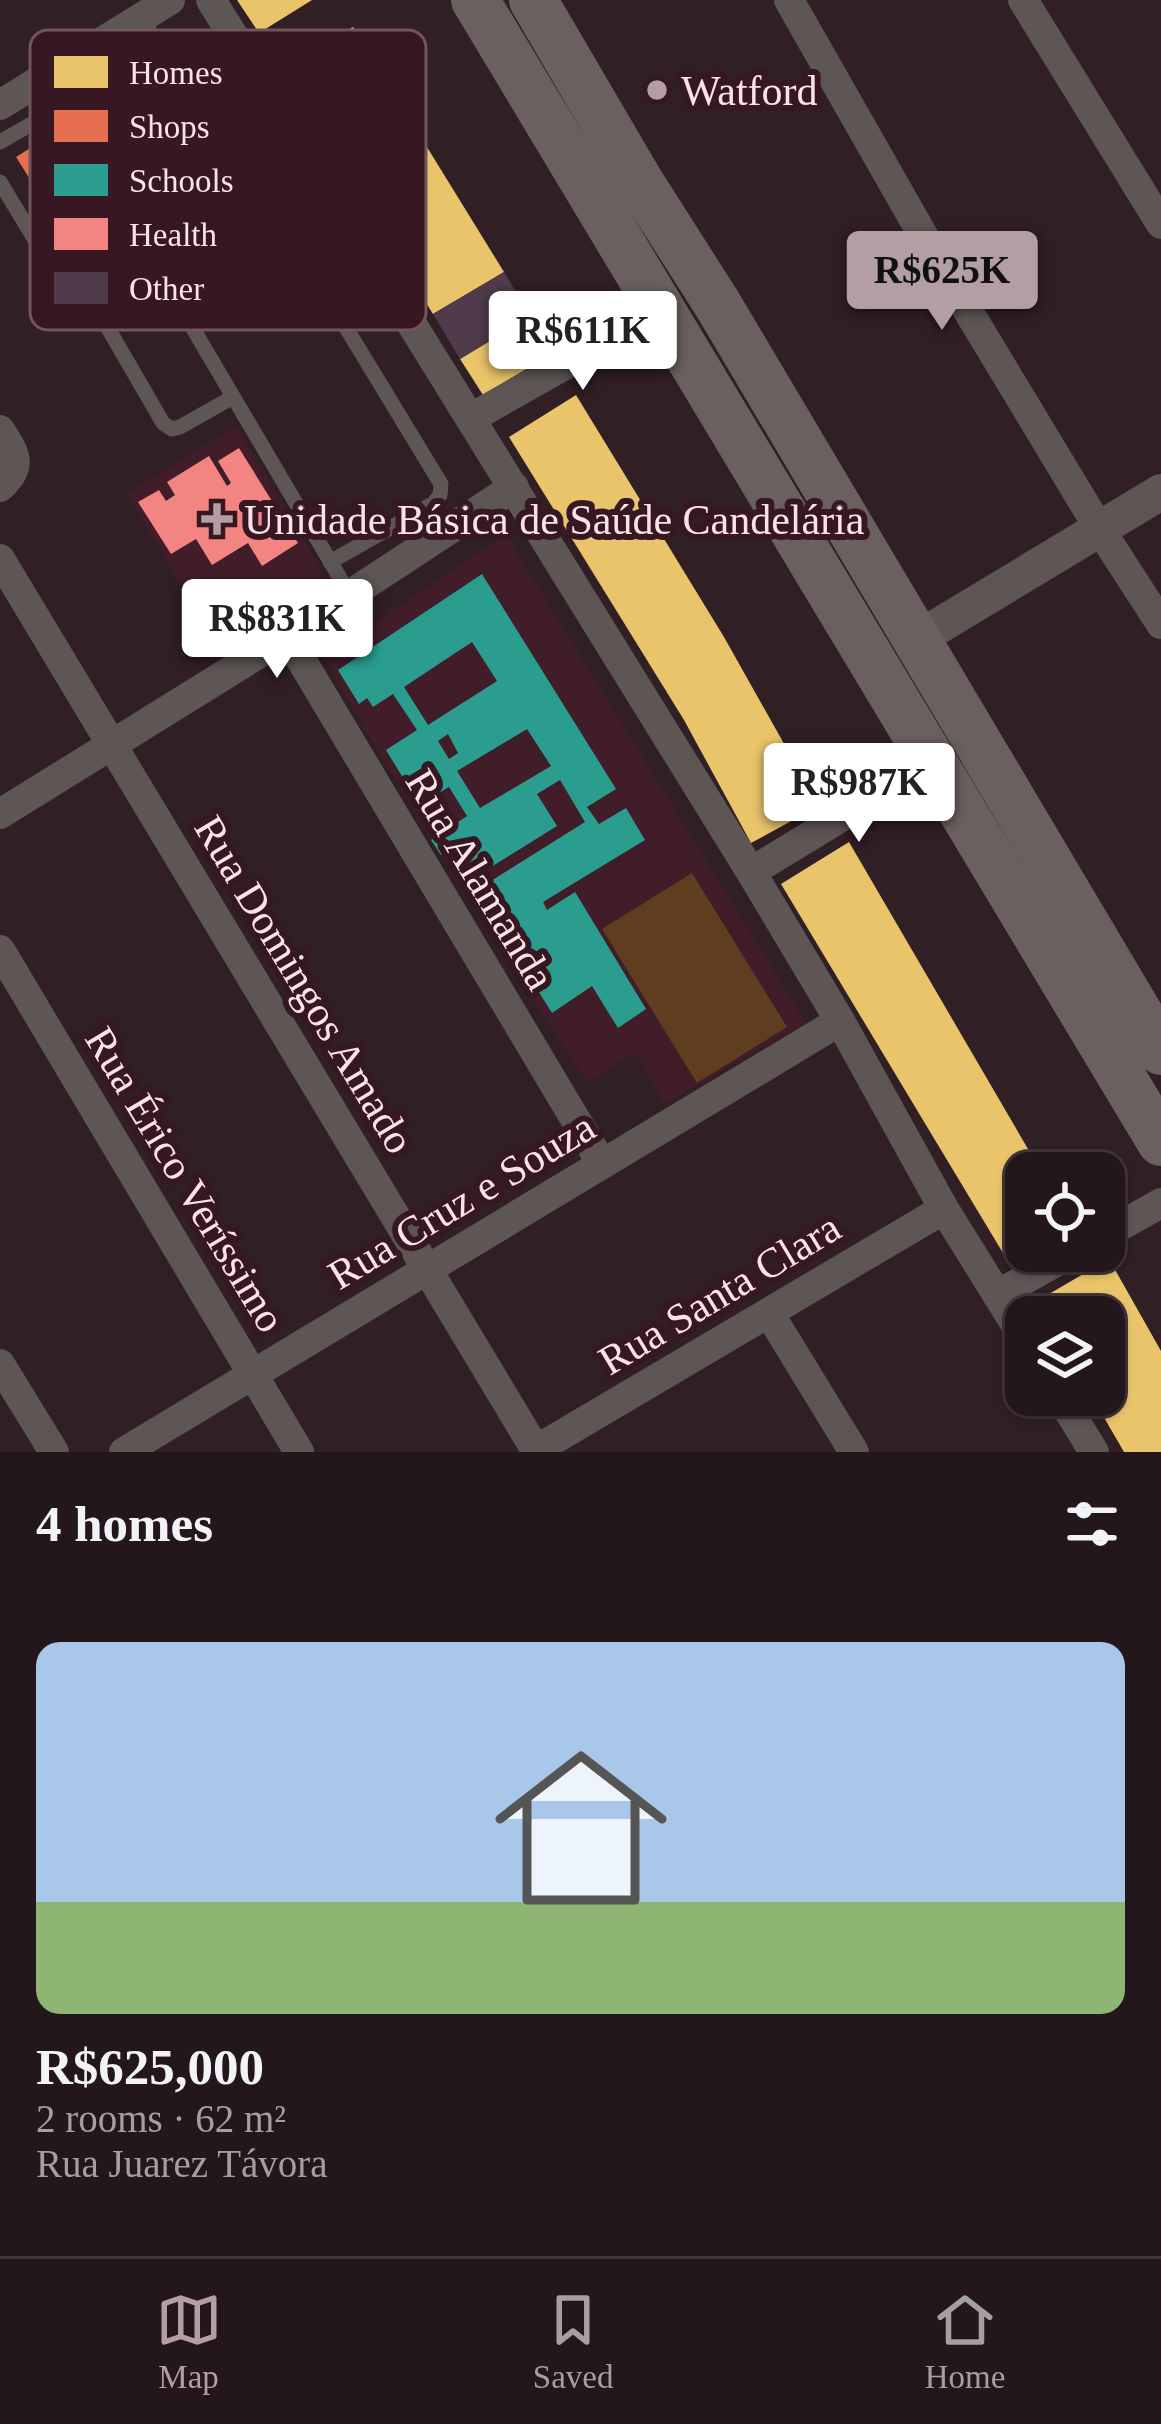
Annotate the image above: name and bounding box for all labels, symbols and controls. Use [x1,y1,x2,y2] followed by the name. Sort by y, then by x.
[30,30,426,330] legend
[129,55,223,91] text: Homes
[681,68,818,114] place label: Watford
[644,77,670,103] marker: Watford
[129,109,210,145] text: Shops
[129,163,234,199] text: Schools
[129,217,217,253] text: Health
[844,231,1040,333] pin: R$625K
[874,248,1010,291] text: R$625K
[129,271,204,307] text: Other
[485,291,681,393] pin: R$611K
[516,308,650,351] text: R$611K
[244,497,865,543] place label: Unidade Básica de Saúde Candelária
[201,503,233,535] marker: Unidade Básica de Saúde Candelária
[179,579,375,681] pin: R$831K
[209,596,345,639] text: R$831K
[761,743,957,845] pin: R$987K
[791,760,927,803] text: R$987K
[396,761,564,998] street label: Rua Alamanda
[185,808,423,1161] street label: Rua Domingos Amado
[76,1019,294,1340] street label: Rua Érico Veríssimo
[320,1103,603,1298] street label: Rua Cruz e Souza
[1005,1152,1125,1416] map controls
[1005,1152,1125,1272] button: locate
[591,1204,849,1384] street label: Rua Santa Clara
[1005,1296,1125,1416] button: layers
[1059,1491,1125,1557] icon: filters
[36,1496,213,1552] text: 4 homes
[473,1720,689,1936] icon: home
[36,2039,264,2095] text: R$625,000
[36,2097,286,2140] text: 2 rooms · 62 m²
[36,2142,328,2185] text: Rua Juarez Távora
[156,2287,222,2396] tab: Map
[533,2287,613,2396] tab: Saved
[925,2287,1005,2396] tab: Home

